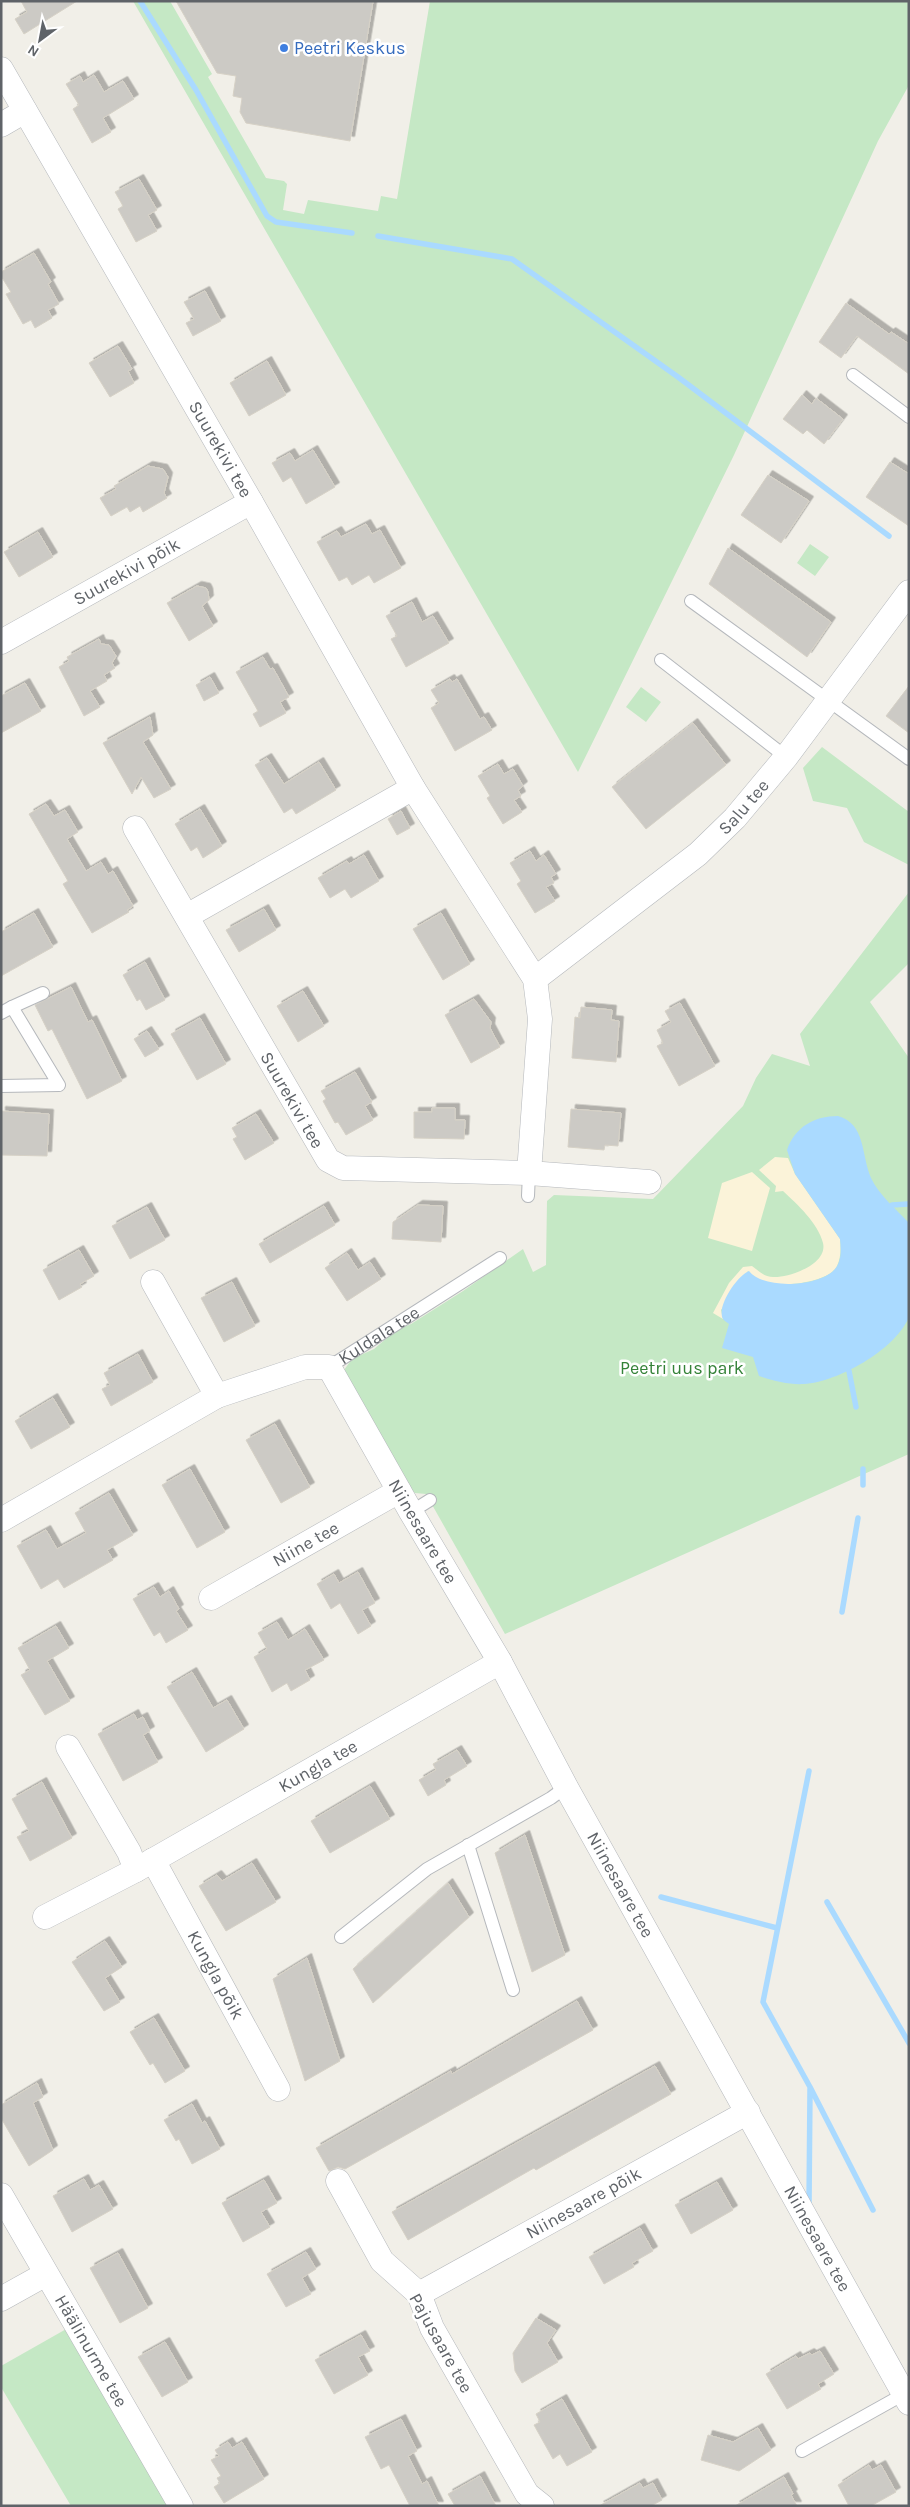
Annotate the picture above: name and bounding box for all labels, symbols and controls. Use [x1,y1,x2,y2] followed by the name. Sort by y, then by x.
[15,15,65,65] north arrow
[294,37,406,59] place label: Peetri Keskus
[25,41,42,60] text: N
[278,42,290,54] marker: Peetri Keskus
[184,397,257,501] street label: Suurekivi tee
[70,533,184,610] street label: Suurekivi põik
[714,775,774,839] street label: Salu tee
[256,1048,328,1152] street label: Suurekivi tee
[334,1301,423,1369] street label: Kuldala tee
[620,1357,744,1379] park label: Peetri uus park
[384,1475,462,1588] street label: Niinesaare tee
[269,1517,343,1572] street label: Niine tee
[275,1735,361,1797] street label: Kungla tee
[582,1828,659,1942] street label: Niinesaare tee
[183,1927,249,2023] street label: Kungla põik
[522,2162,645,2244] street label: Niinesaare põik
[779,2182,856,2295] street label: Niinesaare tee
[404,2289,478,2397] street label: Pajusaare tee
[50,2291,132,2411] street label: Häälinurme tee

